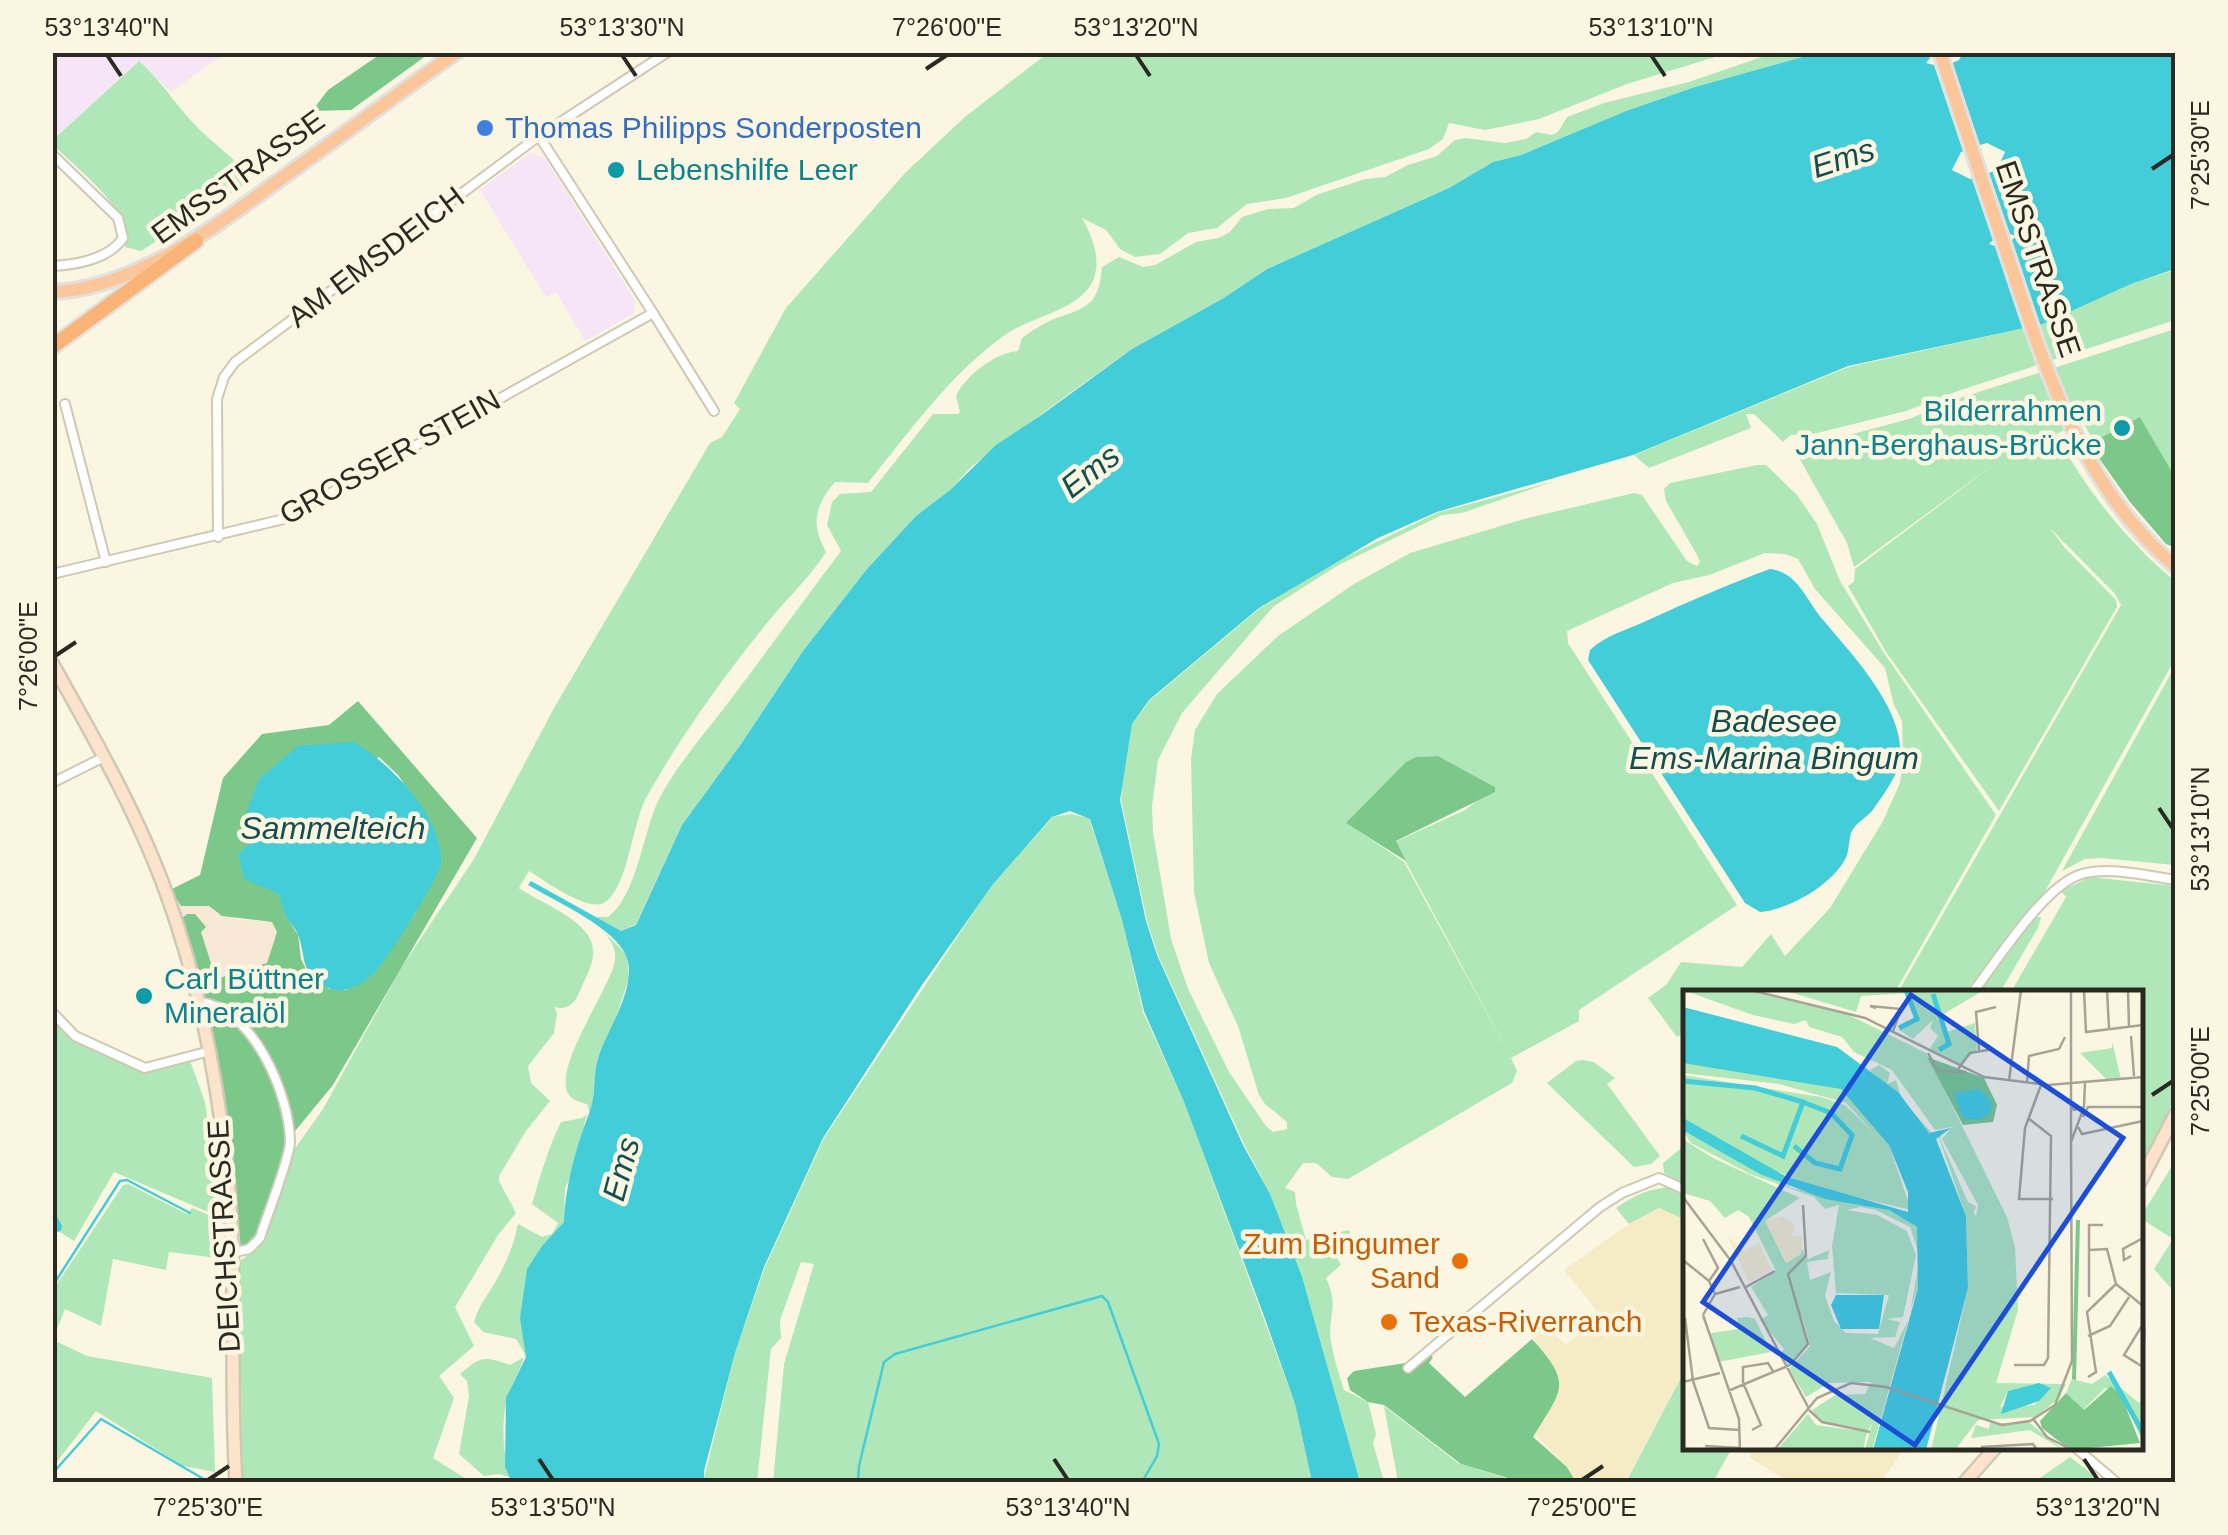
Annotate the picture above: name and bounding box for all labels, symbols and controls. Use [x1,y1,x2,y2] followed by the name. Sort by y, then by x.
[44,13,170,41] text: 53°13'40"N
[559,13,685,41] text: 53°13'30"N
[892,13,1002,41] text: 7°26'00"E
[1073,13,1199,41] text: 53°13'20"N
[1588,13,1714,41] text: 53°13'10"N
[2186,100,2214,210] text: 7°25'30"E
[145,103,330,250] street label: EMSSTRASSE
[505,111,922,144] place label: Thomas Philipps Sonderposten
[474,117,496,139] marker: Thomas Philipps Sonderposten
[1807,131,1879,185] water label: Ems
[636,153,858,186] place label: Lebenshilfe Leer
[1989,157,2087,361] street label: EMSSTRASSE
[605,159,627,181] marker: Lebenshilfe Leer
[281,180,470,333] street label: AM EMSDEICH
[274,382,506,531] street label: GROSSER STEIN
[1795,394,2102,461] place label: Bilderrahmen Jann-Berghaus-Brücke
[2111,417,2133,439] marker: Bilderrahmen Jann-Berghaus-Brücke
[1054,437,1126,505] water label: Ems
[14,601,42,711] text: 7°26'00"E
[1629,703,1919,776] water label: Badesee Ems-Marina Bingum
[2186,766,2214,892] text: 53°13'10"N
[241,810,425,846] water label: Sammelteich
[164,962,324,1029] place label: Carl Büttner Mineralöl
[133,985,155,1007] marker: Carl Büttner Mineralöl
[1683,990,2143,1450] inset map
[2186,1026,2214,1136] text: 7°25'00"E
[201,1119,246,1353] street label: DEICHSTRASSE
[595,1133,647,1205] water label: Ems
[1243,1227,1440,1294] place label: Zum Bingumer Sand
[1449,1250,1471,1272] marker: Zum Bingumer Sand
[1409,1305,1642,1338] place label: Texas-Riverranch
[1378,1311,1400,1333] marker: Texas-Riverranch
[153,1493,263,1521] text: 7°25'30"E
[490,1493,616,1521] text: 53°13'50"N
[1005,1493,1131,1521] text: 53°13'40"N
[1527,1493,1637,1521] text: 7°25'00"E
[2035,1493,2161,1521] text: 53°13'20"N

